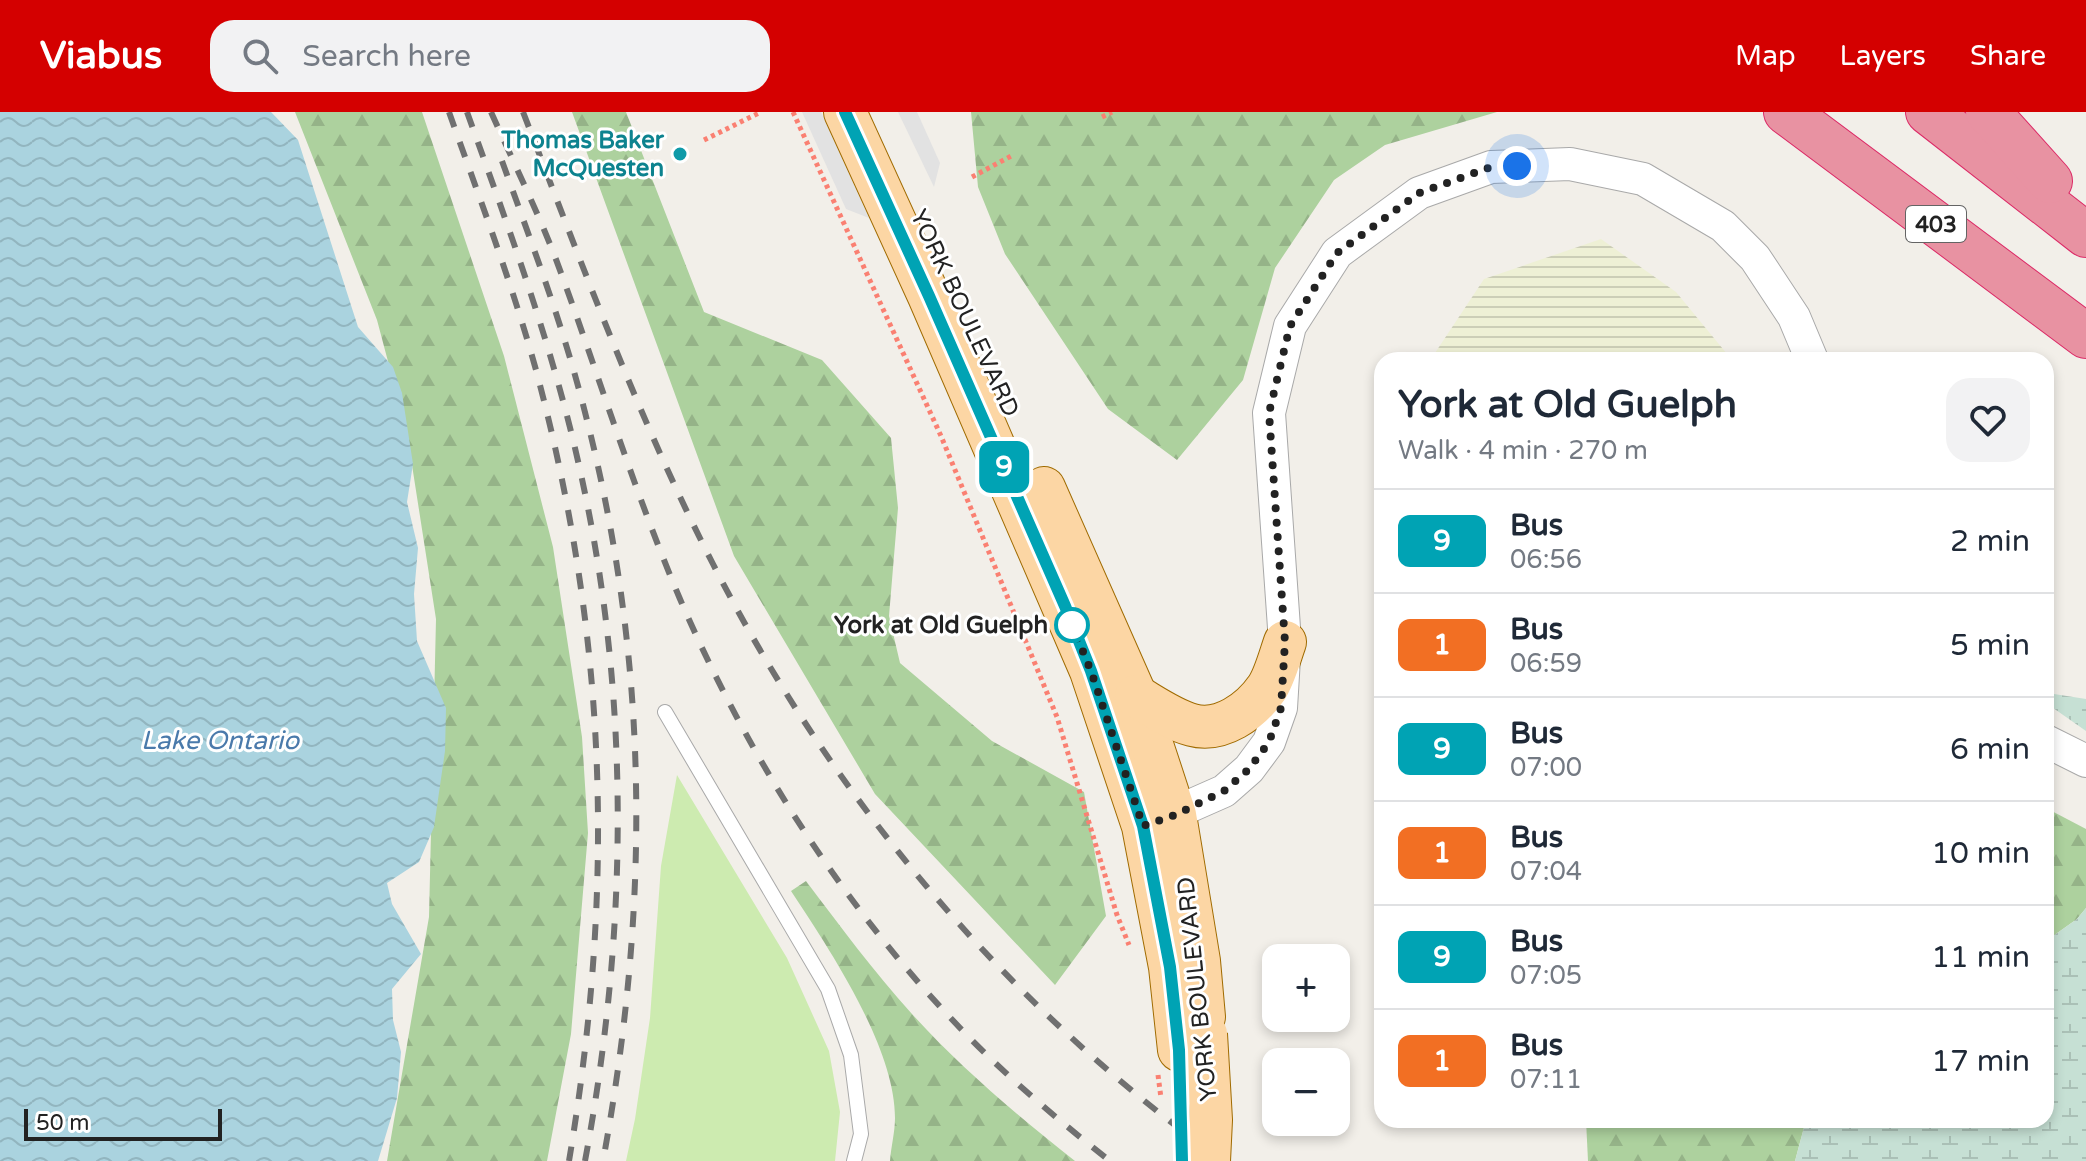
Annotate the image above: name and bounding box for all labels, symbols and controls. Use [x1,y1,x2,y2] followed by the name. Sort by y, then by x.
[210,20,770,92] search box
[40,33,162,79] text: Viabus
[238,34,282,78] icon: search
[302,38,471,75] text: Search here
[1735,39,1796,73] text: Map
[1840,39,1926,73] text: Layers
[1970,39,2046,73] text: Share
[500,126,665,183] place label: Thomas Baker McQuesten
[671,145,689,163] marker: Thomas Baker McQuesten
[1497,146,1537,186] your location
[904,205,1025,422] street label: YORK BOULEVARD
[1906,206,1966,242] road number: 403
[1946,378,2030,462] button: heart
[1398,382,1737,428] text: York at Old Guelph
[1398,435,1648,466] text: Walk · 4 min · 270 m
[978,441,1030,493] line badge: 9
[995,450,1013,484] text: 9
[1510,507,1563,544] text: Bus
[1950,523,2030,560] text: 2 min
[1433,524,1451,558] text: 9
[1510,544,1582,575] text: 06:56
[1055,608,1089,642] marker: York at Old Guelph
[834,611,1048,640] place label: York at Old Guelph
[1510,611,1563,648] text: Bus
[1950,627,2030,664] text: 5 min
[1433,628,1451,662] text: 1
[1510,648,1582,679] text: 06:59
[1510,715,1563,752] text: Bus
[141,725,300,756] water label: Lake Ontario
[1950,731,2030,768] text: 6 min
[1433,732,1451,766] text: 9
[1510,752,1582,783] text: 07:00
[1510,819,1563,856] text: Bus
[1931,835,2030,872] text: 10 min
[1433,836,1451,870] text: 1
[1510,856,1582,887] text: 07:04
[1171,875,1224,1103] street label: YORK BOULEVARD
[1510,923,1563,960] text: Bus
[1931,939,2030,976] text: 11 min
[1433,940,1451,974] text: 9
[1262,944,1350,1136] map controls
[1262,944,1350,1032] button: +
[1510,960,1582,991] text: 07:05
[1510,1027,1563,1064] text: Bus
[1931,1043,2030,1080] text: 17 min
[1433,1044,1451,1078] text: 1
[1262,1048,1350,1136] button: −
[1510,1064,1582,1095] text: 07:11
[24,1105,222,1141] scale bar
[36,1110,90,1136] text: 50 m

